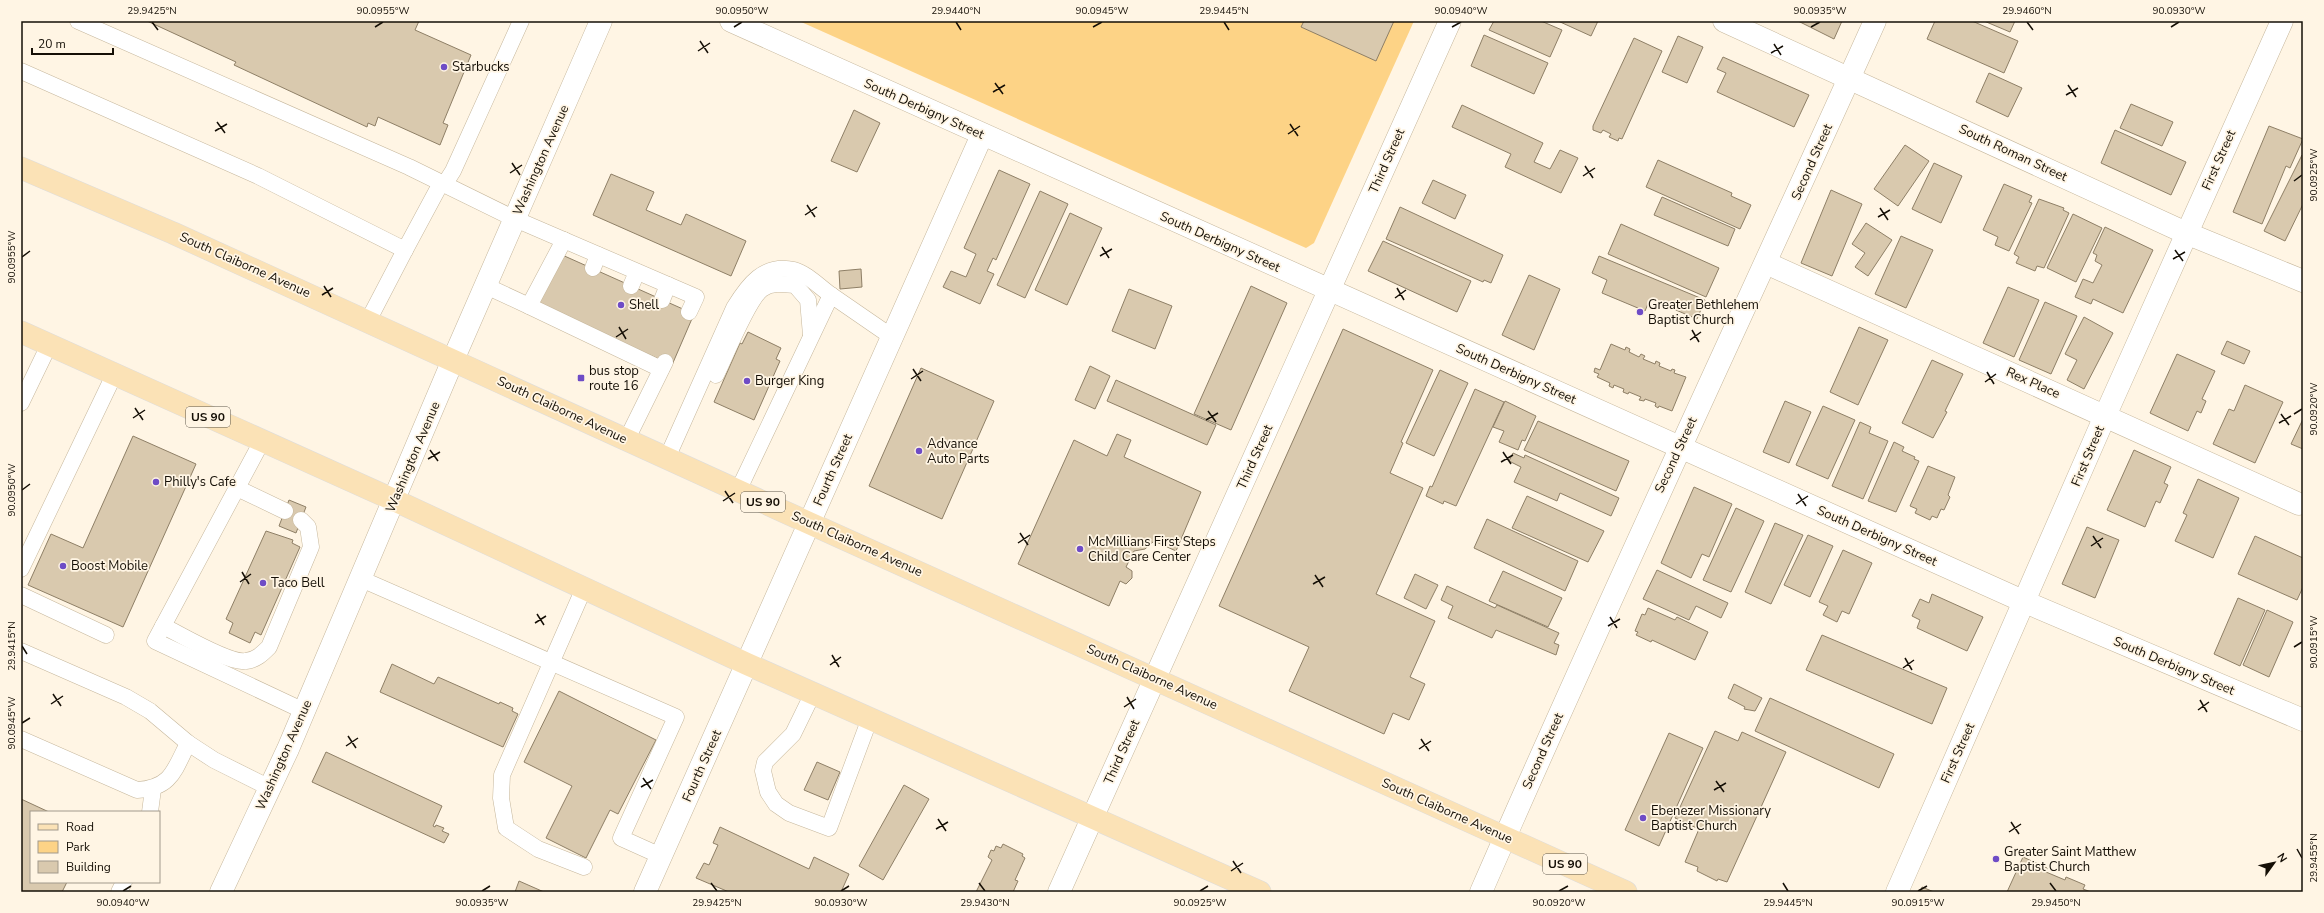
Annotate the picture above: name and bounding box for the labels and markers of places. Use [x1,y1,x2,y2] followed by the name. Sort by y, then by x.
[452,58,510,76] place label: Starbucks
[439,62,449,72] marker: Starbucks
[629,296,659,314] place label: Shell
[1648,296,1759,329] place label: Greater Bethlehem Baptist Church
[616,300,626,310] marker: Shell
[1635,307,1645,317] marker: Greater Bethlehem Baptist Church
[589,362,639,395] place label: bus stop route 16
[755,372,824,390] place label: Burger King
[576,373,586,383] marker: bus stop route 16
[742,376,752,386] marker: Burger King
[927,435,989,468] place label: Advance Auto Parts
[914,446,924,456] marker: Advance Auto Parts
[164,473,236,491] place label: Philly's Cafe
[151,477,161,487] marker: Philly's Cafe
[1088,533,1216,566] place label: McMillians First Steps Child Care Center
[1075,544,1085,554] marker: McMillians First Steps Child Care Center
[71,557,148,575] place label: Boost Mobile
[58,561,68,571] marker: Boost Mobile
[271,574,325,592] place label: Taco Bell
[258,578,268,588] marker: Taco Bell
[1651,802,1771,835] place label: Ebenezer Missionary Baptist Church
[1638,813,1648,823] marker: Ebenezer Missionary Baptist Church
[2004,843,2137,876] place label: Greater Saint Matthew Baptist Church
[1991,854,2001,864] marker: Greater Saint Matthew Baptist Church

